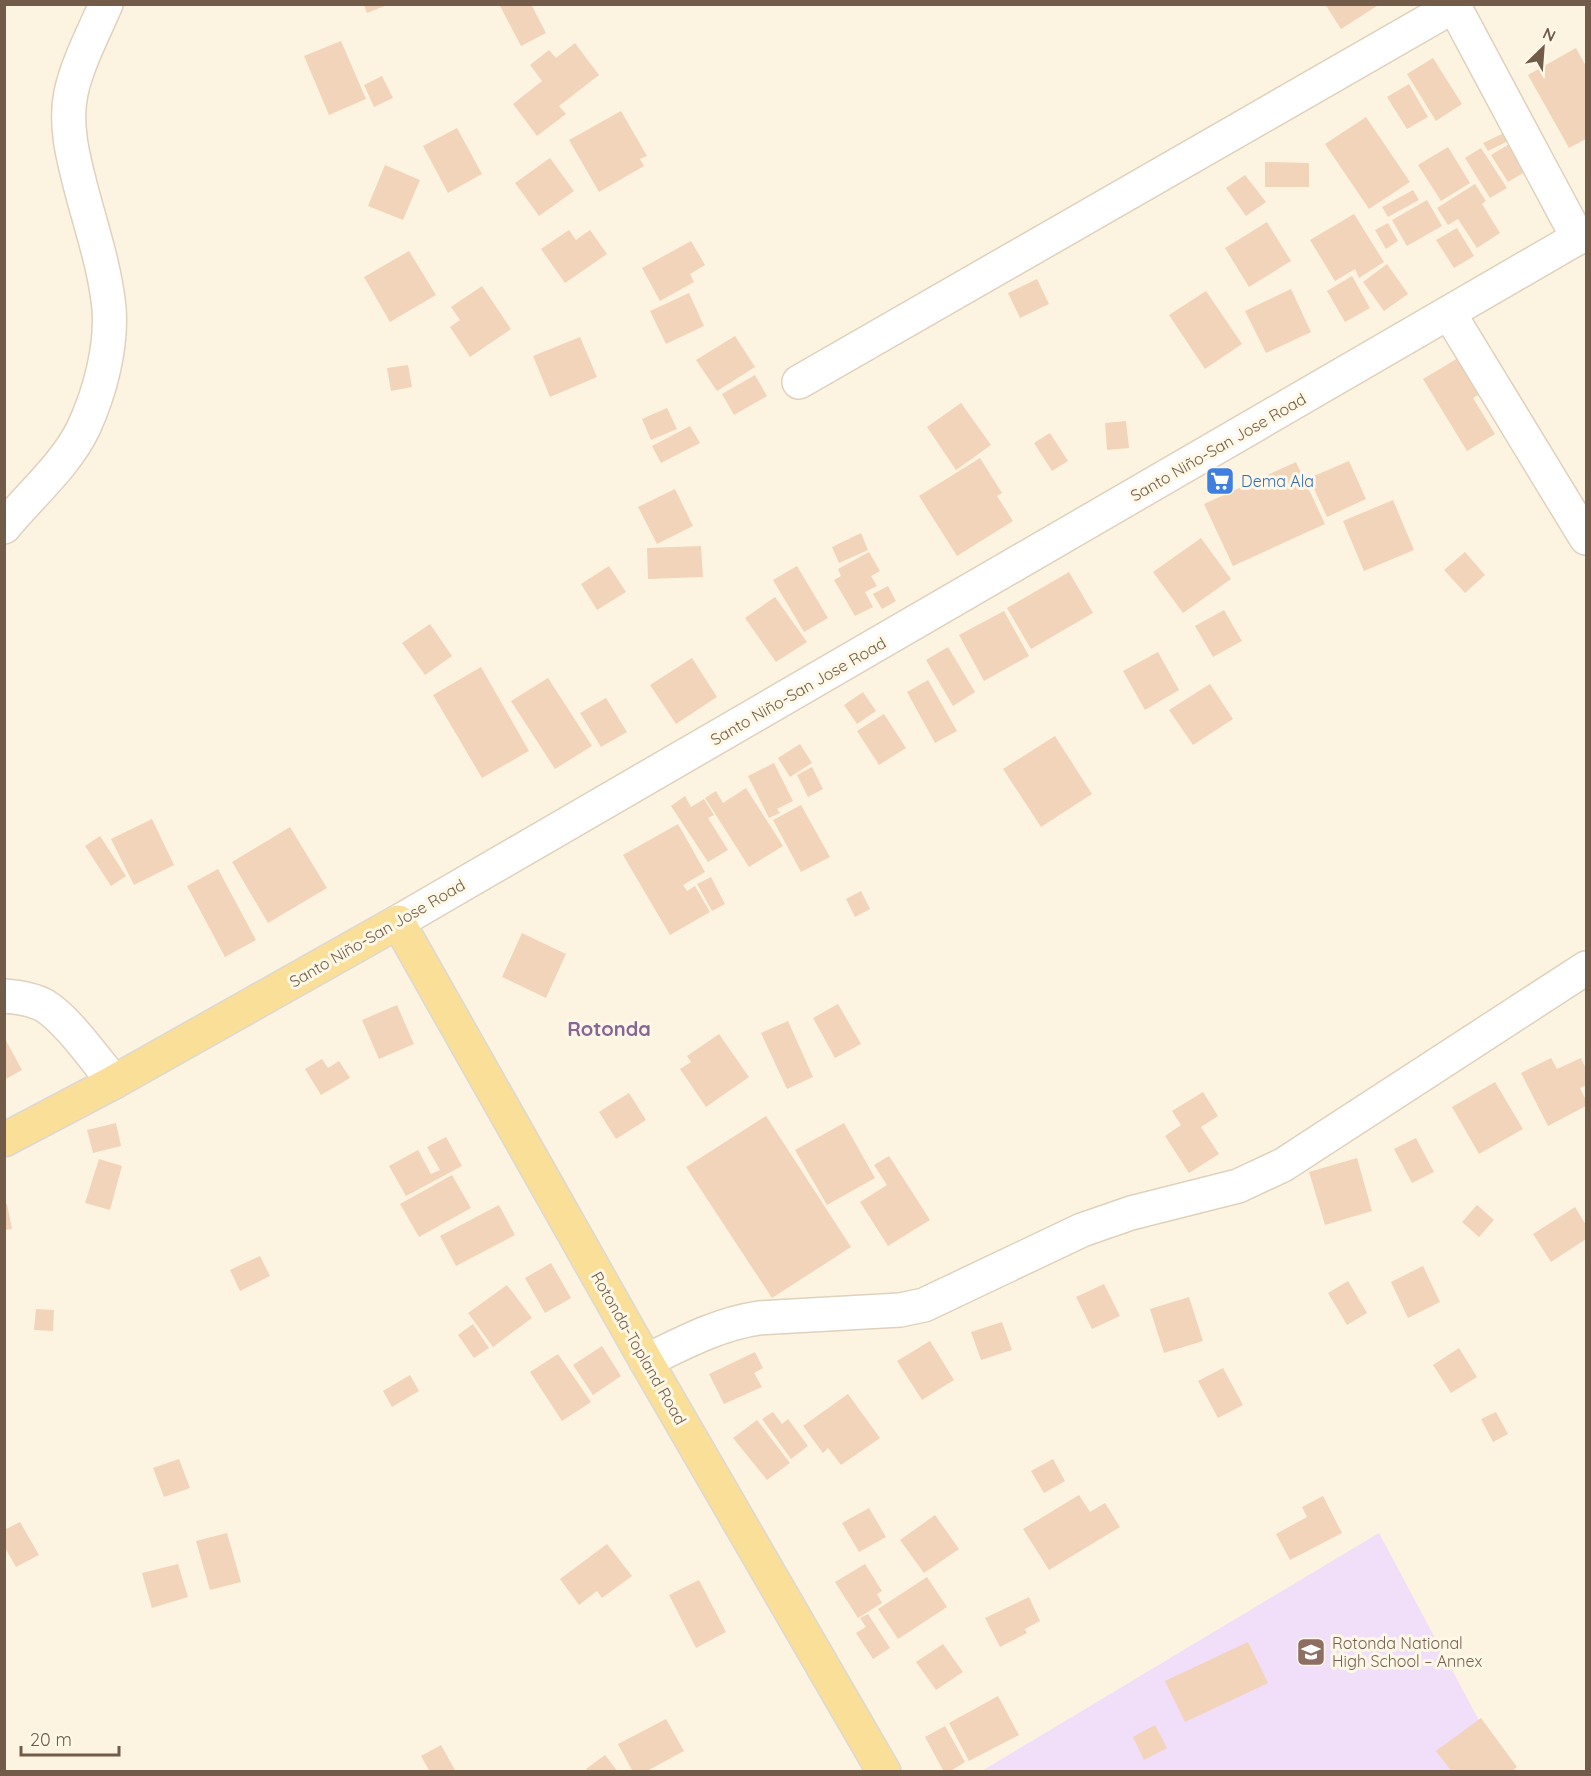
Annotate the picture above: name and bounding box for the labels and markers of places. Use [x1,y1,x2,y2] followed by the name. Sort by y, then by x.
[1204,465,1236,497] supermarket icon: Dema Ala
[1241,471,1314,491] place label: Dema Ala
[1332,1633,1482,1671] place label: Rotonda National High School – Annex
[1295,1636,1327,1668] school or university icon: Rotonda National High School – Annex

